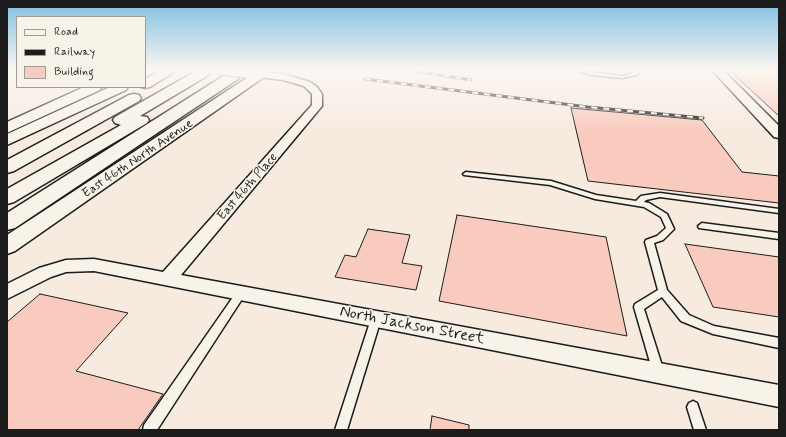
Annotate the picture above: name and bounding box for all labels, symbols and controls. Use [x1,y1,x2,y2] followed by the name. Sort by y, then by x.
[16,16,146,88] legend
[54,24,78,40] text: Road
[54,44,95,60] text: Railway
[54,64,94,80] text: Building
[80,116,196,202] street label: East 46th North Avenue
[214,150,282,224] street label: East 46th Place
[338,303,486,349] street label: North Jackson Street

